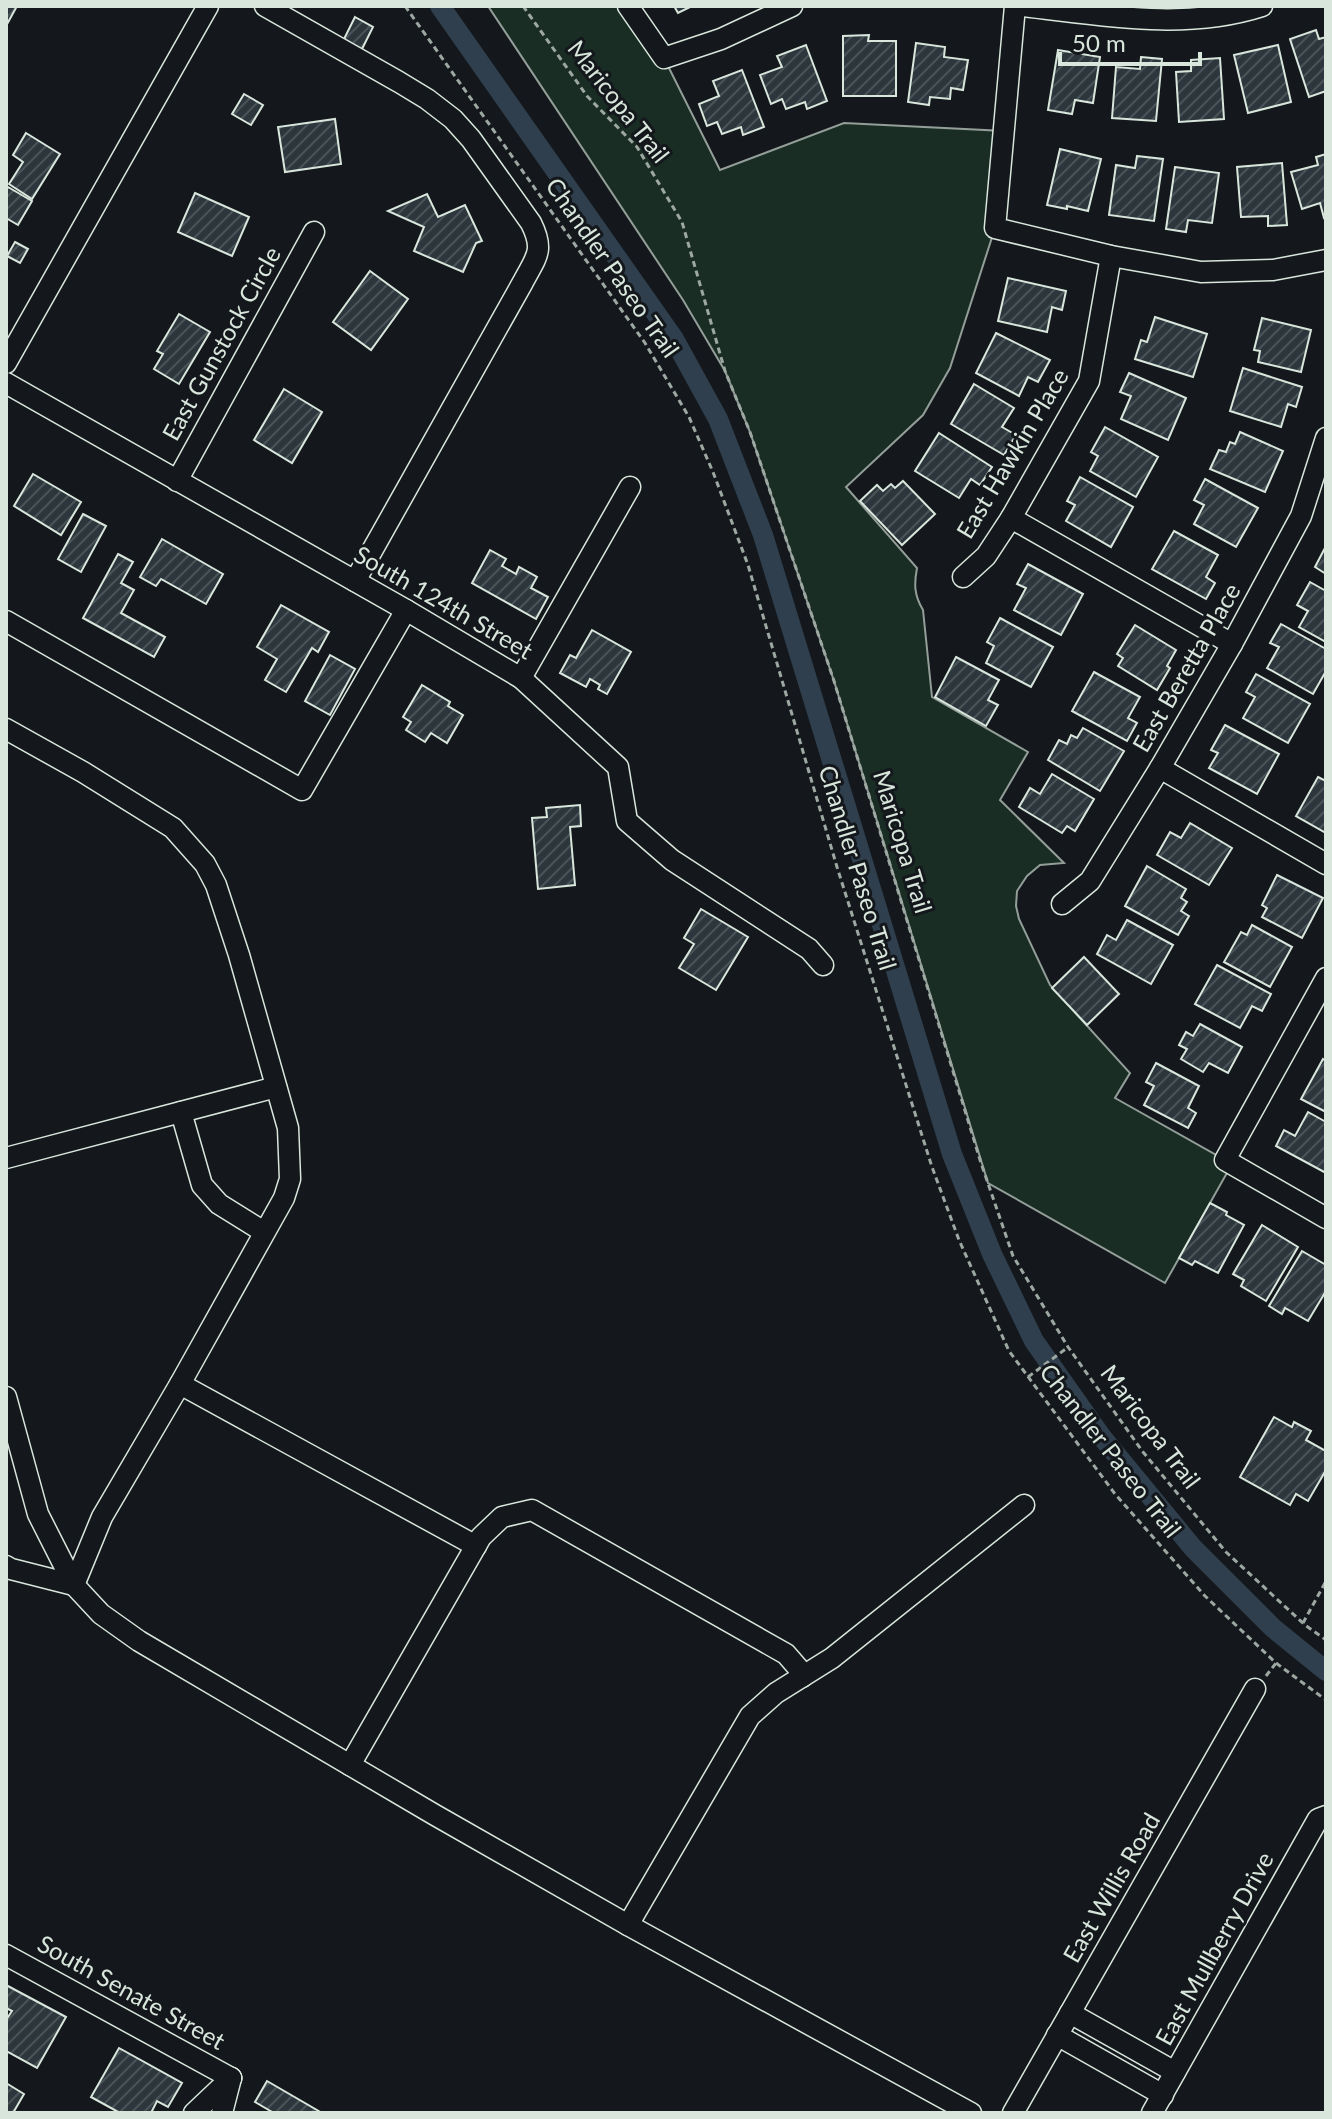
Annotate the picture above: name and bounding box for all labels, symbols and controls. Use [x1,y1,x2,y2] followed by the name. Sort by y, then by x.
[1060,16,1200,66] scale bar
[1072,28,1126,57] text: 50 m
[562,34,676,168] street label: Maricopa Trail
[540,172,686,362] street label: Chandler Paseo Trail
[155,241,286,445] street label: East Gunstock Circle
[950,363,1074,543] street label: East Hawkin Place
[349,539,538,665] street label: South 124th Street
[1126,578,1246,757] street label: East Beretta Place
[814,762,903,973] street label: Chandler Paseo Trail
[868,767,939,916] street label: Maricopa Trail
[1034,1357,1188,1543] street label: Chandler Paseo Trail
[1095,1358,1207,1494] street label: Maricopa Trail
[1056,1807,1165,1967] street label: East Willis Road
[1149,1847,1279,2050] street label: East Mullberry Drive
[33,1928,231,2055] street label: South Senate Street

